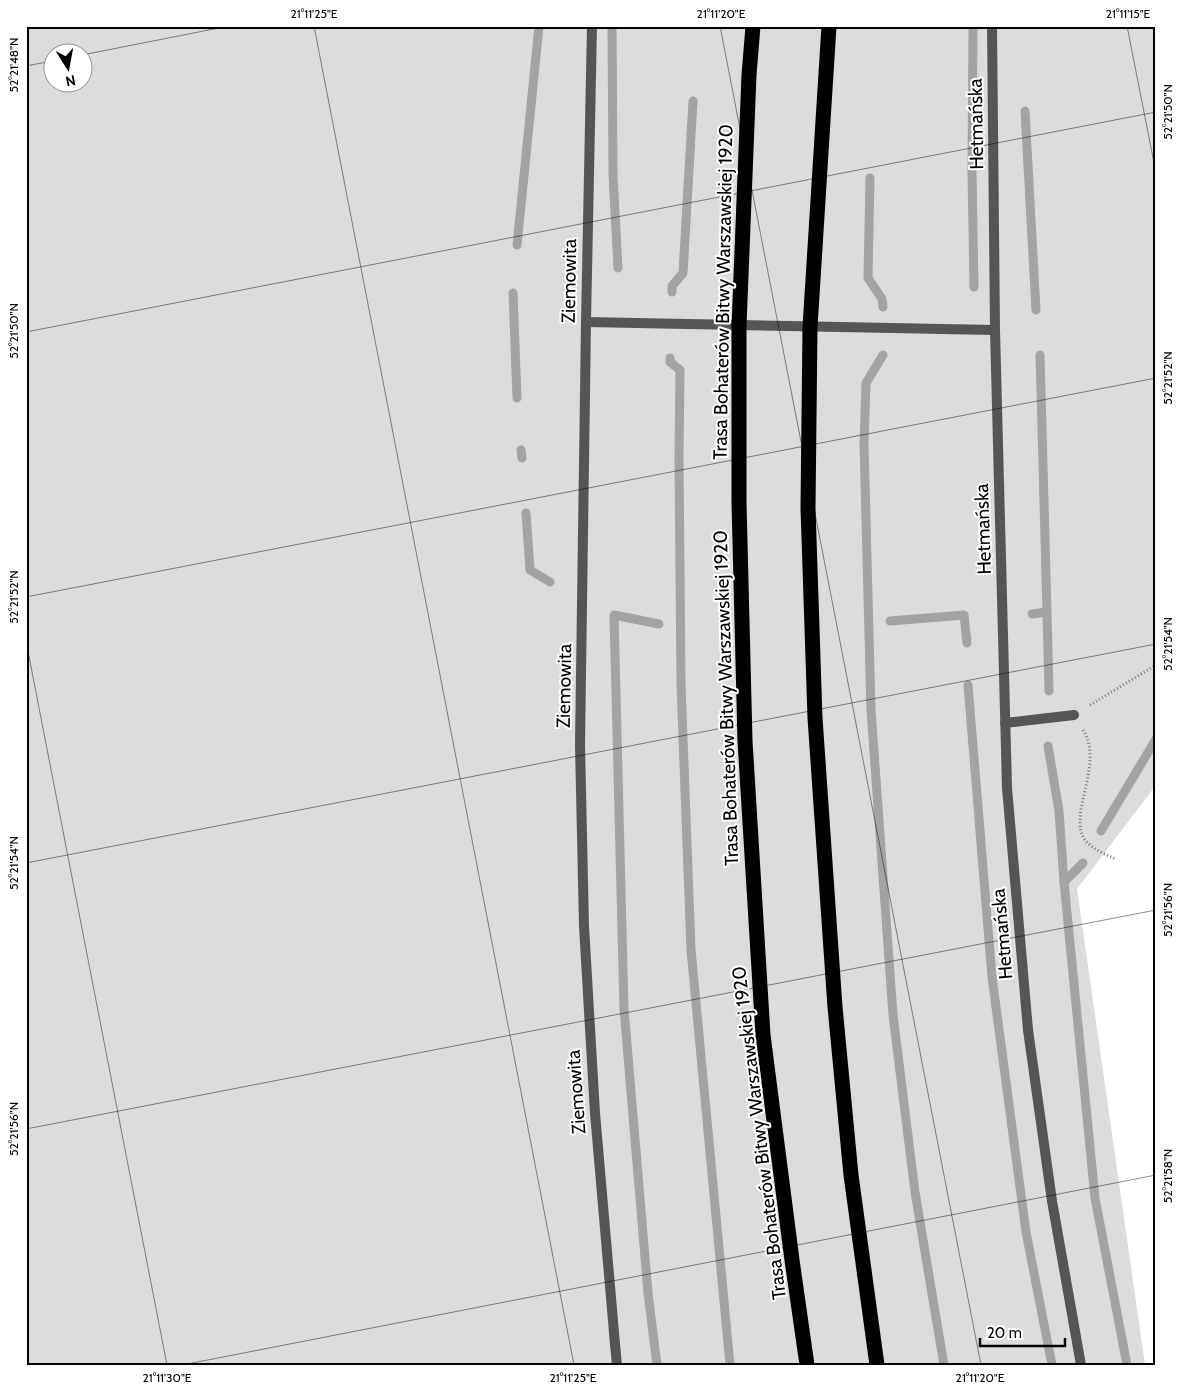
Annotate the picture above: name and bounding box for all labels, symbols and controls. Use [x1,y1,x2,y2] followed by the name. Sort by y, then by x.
[291,6,338,21] text: 21°11'25"E
[697,6,746,21] text: 21°11'20"E
[1106,6,1151,21] text: 21°11'15"E
[6,38,21,92] text: 52°21'48"N
[42,42,92,92] north arrow
[64,71,77,91] text: N
[964,78,988,170] street label: Hetmańska
[1160,84,1175,140] text: 52°21'50"N
[709,124,737,460] street label: Trasa Bohaterów Bitwy Warszawskiej 1920
[557,239,581,323] street label: Ziemowita
[6,303,21,359] text: 52°21'50"N
[1160,351,1175,405] text: 52°21'52"N
[970,483,996,575] street label: Hetmańska
[709,530,743,866] street label: Trasa Bohaterów Bitwy Warszawskiej 1920
[6,570,21,624] text: 52°21'52"N
[1160,617,1175,671] text: 52°21'54"N
[552,644,576,728] street label: Ziemowita
[6,836,21,890] text: 52°21'54"N
[1160,883,1175,937] text: 52°21'56"N
[987,888,1017,980] street label: Hetmańska
[727,965,791,1301] street label: Trasa Bohaterów Bitwy Warszawskiej 1920
[562,1049,590,1135] street label: Ziemowita
[6,1102,21,1156] text: 52°21'56"N
[1160,1149,1175,1203] text: 52°21'58"N
[980,1316,1064,1348] scale bar
[987,1324,1022,1342] text: 20 m
[143,1370,192,1385] text: 21°11'30"E
[550,1370,597,1385] text: 21°11'25"E
[956,1370,1005,1385] text: 21°11'20"E

